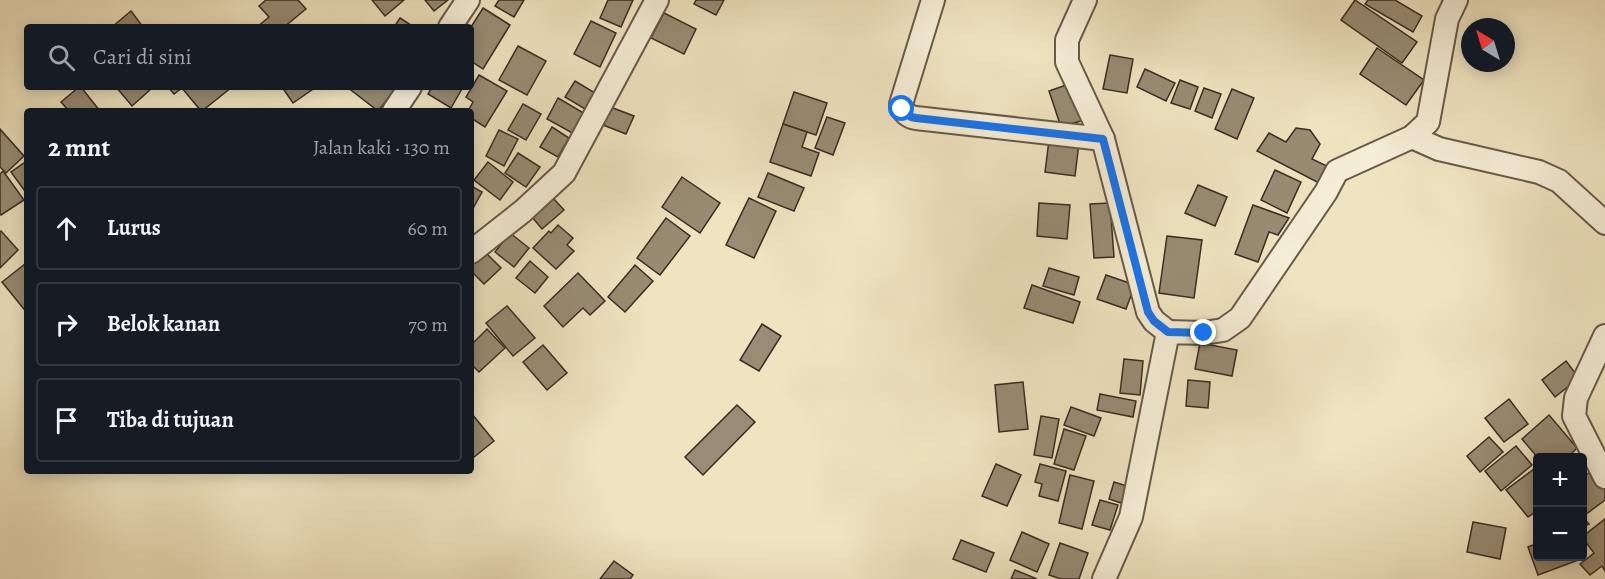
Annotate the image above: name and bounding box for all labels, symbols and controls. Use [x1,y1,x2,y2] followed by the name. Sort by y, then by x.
[1461,18,1515,72] north arrow
[24,24,474,90] search box
[45,41,78,74] icon: search
[93,42,192,72] text: Cari di sini
[888,95,914,121] route start
[48,130,110,165] text: 2 mnt
[313,134,450,161] text: Jalan kaki · 130 m
[50,212,83,245] icon: ahead
[107,213,161,243] text: Lurus
[408,215,448,242] text: 60 m
[50,308,83,341] icon: right
[107,309,220,339] text: Belok kanan
[408,311,448,338] text: 70 m
[1190,319,1216,345] route end
[50,404,83,437] icon: arrive
[107,405,234,435] text: Tiba di tujuan
[1533,453,1587,561] map controls
[1533,453,1587,507] button: +
[1533,507,1587,561] button: −

